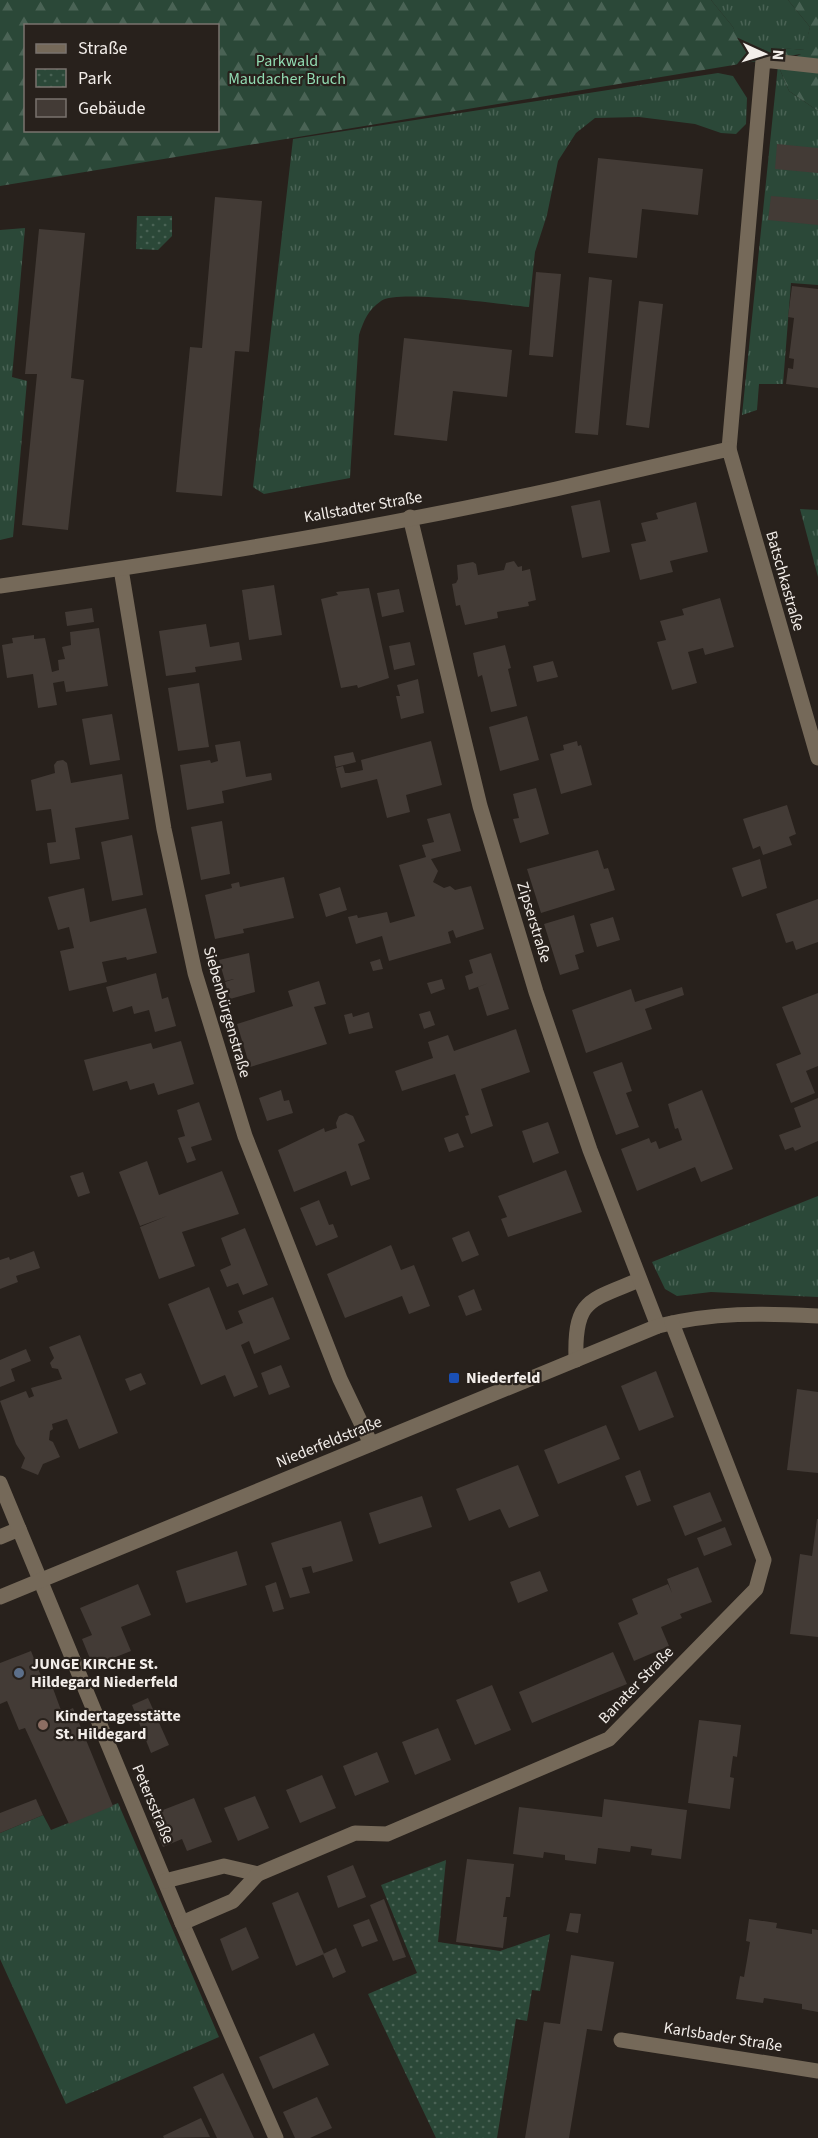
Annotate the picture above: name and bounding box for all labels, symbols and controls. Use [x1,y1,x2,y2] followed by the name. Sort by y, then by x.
[24,24,219,132] legend
[734,24,794,84] north arrow
[78,36,128,61] text: Straße
[767,49,789,61] text: N
[228,50,346,90] park label: Parkwald Maudacher Bruch
[78,66,112,91] text: Park
[78,96,146,121] text: Gebäude
[302,486,424,528] street label: Kallstadter Straße
[760,528,810,634] street label: Batschkastraße
[511,879,557,965] street label: Zipserstraße
[198,944,256,1080] street label: Siebenbürgenstraße
[466,1367,541,1389] place label: Niederfeld
[447,1371,461,1385] marker: Niederfeld
[273,1411,385,1473] street label: Niederfeldstraße
[593,1641,679,1729] street label: Banater Straße
[31,1653,178,1693] place label: JUNGE KIRCHE St. Hildegard Niederfeld
[12,1666,26,1680] marker: JUNGE KIRCHE St. Hildegard Niederfeld
[55,1705,181,1745] place label: Kindertagesstätte St. Hildegard
[36,1718,50,1732] marker: Kindertagesstätte St. Hildegard
[126,1761,180,1847] street label: Petersstraße
[662,2017,784,2057] street label: Karlsbader Straße

